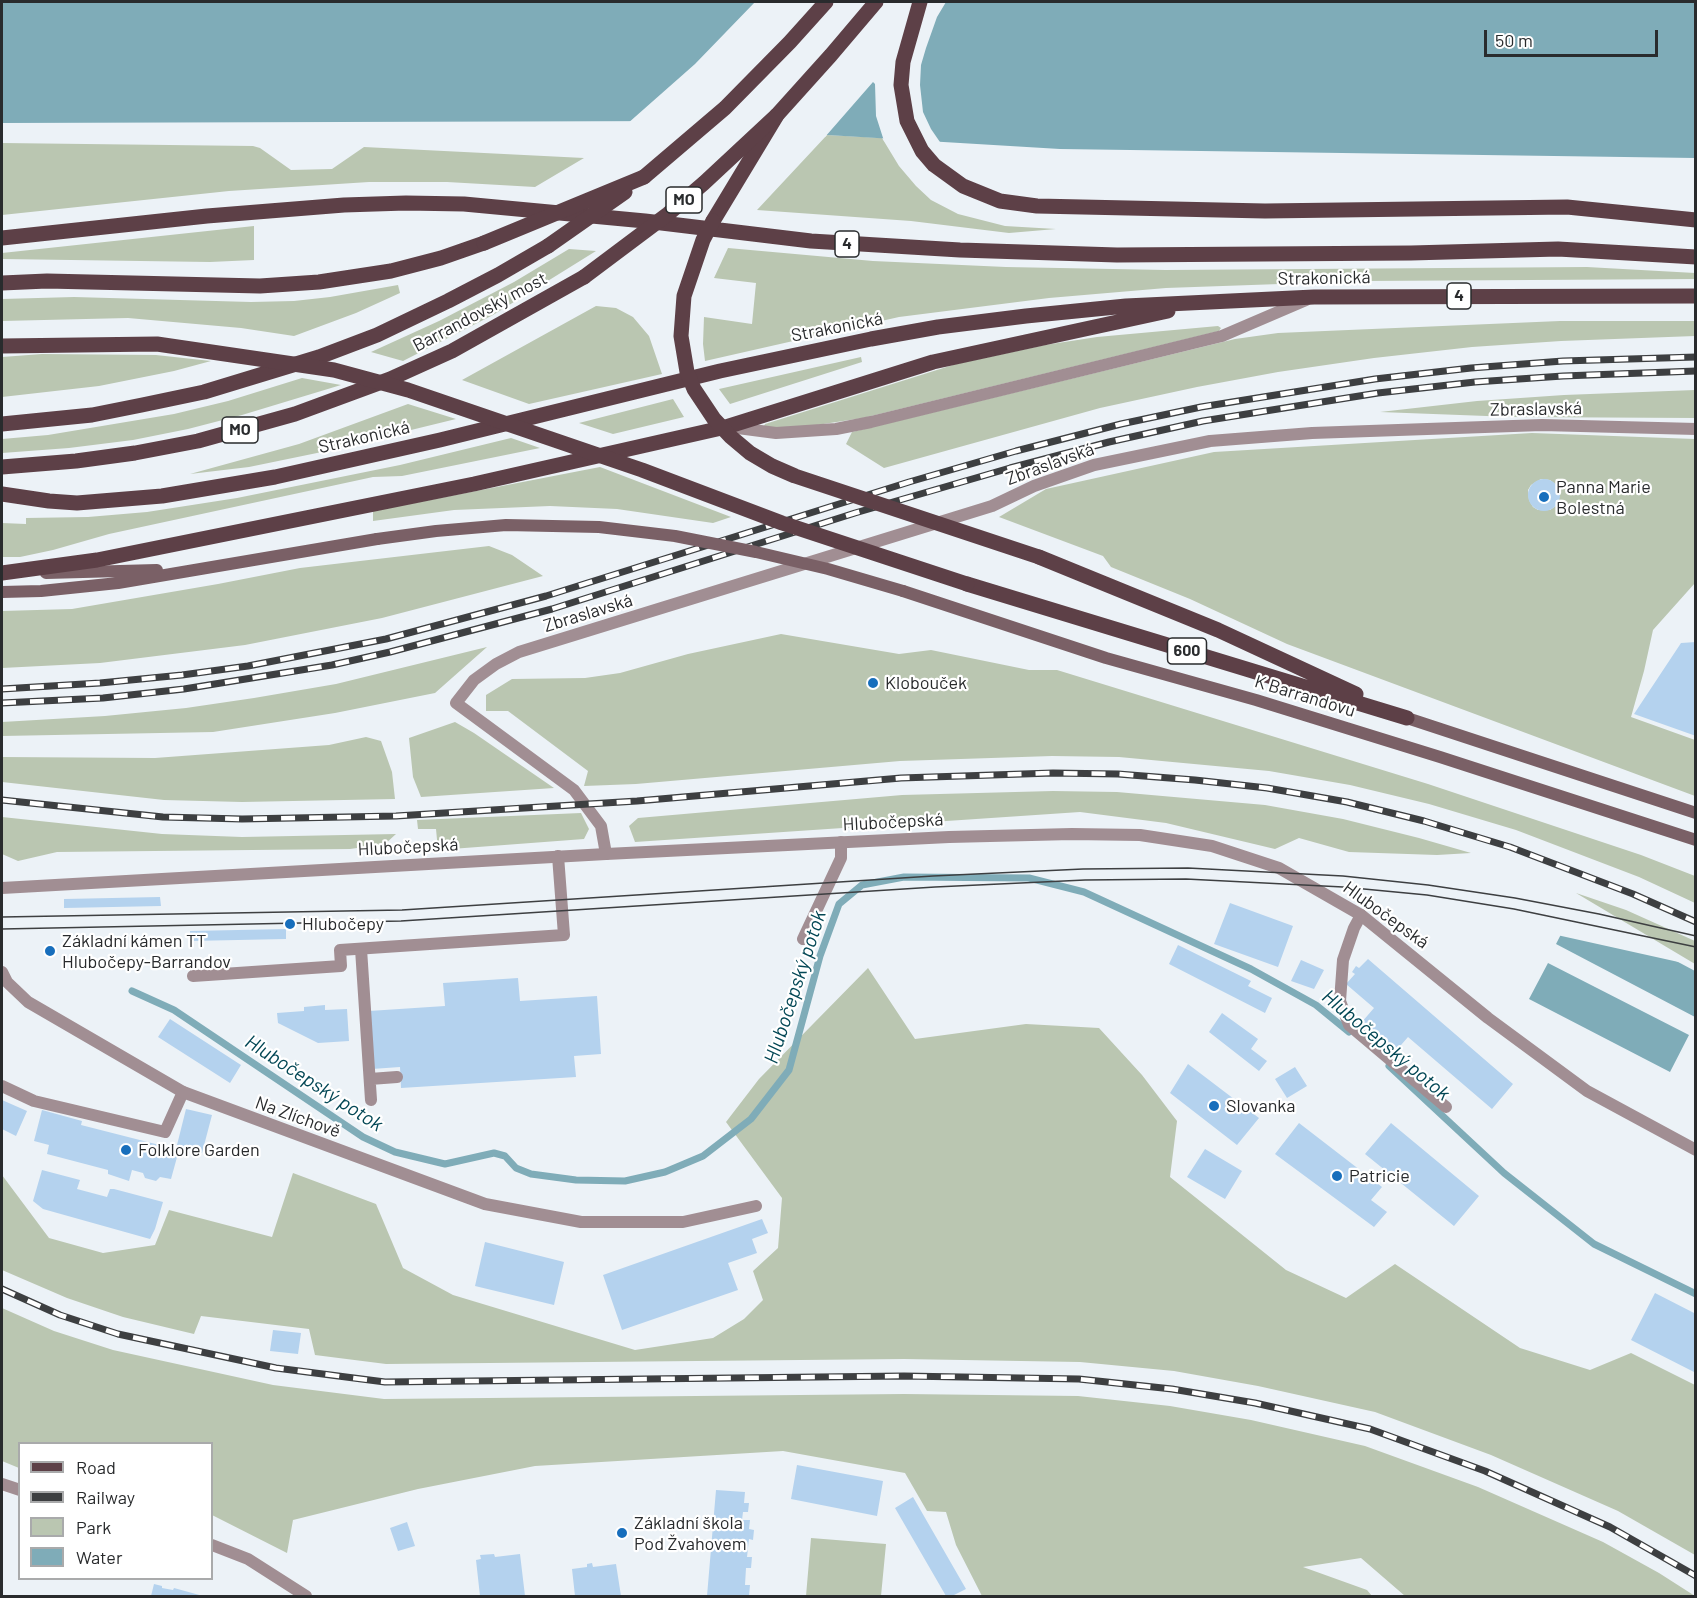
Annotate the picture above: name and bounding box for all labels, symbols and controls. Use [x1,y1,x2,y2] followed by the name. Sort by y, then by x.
[1487,18,1661,56] scale bar
[1495,29,1533,51] text: 50 m
[666,187,702,213] road number: MO
[835,231,859,257] road number: 4
[1277,266,1371,290] street label: Strakonická
[409,268,551,356] street label: Barrandovský most
[1447,283,1471,309] road number: 4
[789,308,885,346] street label: Strakonická
[1490,397,1582,421] street label: Zbraslavská
[316,416,412,458] street label: Strakonická
[222,417,258,443] road number: MO
[1003,438,1097,490] street label: Zbraslavská
[1556,476,1651,518] place label: Panna Marie Bolestná
[1537,490,1551,504] marker: Panna Marie Bolestná
[541,589,635,637] street label: Zbraslavská
[1168,638,1206,664] road number: 600
[1252,670,1358,722] street label: K Barrandovu
[885,672,967,694] place label: Klobouček
[866,676,880,690] marker: Klobouček
[842,809,944,835] street label: Hlubočepská
[357,834,459,860] street label: Hlubočepská
[1339,877,1433,953] street label: Hlubočepská
[759,907,831,1067] water label: Hlubočepský potok
[302,913,384,935] place label: Hlubočepy
[283,917,297,931] marker: Hlubočepy
[62,930,231,972] place label: Základní kámen TT Hlubočepy-Barrandov
[43,944,57,958] marker: Základní kámen TT Hlubočepy-Barrandov
[1317,985,1455,1105] water label: Hlubočepský potok
[241,1029,387,1137] water label: Hlubočepský potok
[252,1092,344,1142] street label: Na Zlíchově
[1226,1095,1295,1117] place label: Slovanka
[1207,1099,1221,1113] marker: Slovanka
[138,1139,260,1161] place label: Folklore Garden
[119,1143,133,1157] marker: Folklore Garden
[1349,1165,1410,1187] place label: Patricie
[1330,1169,1344,1183] marker: Patricie
[18,1442,213,1580] legend
[76,1456,116,1478] text: Road
[76,1486,135,1508] text: Railway
[634,1512,747,1555] place label: Základní škola Pod Žvahovem
[76,1516,111,1538] text: Park
[615,1526,629,1540] marker: Základní škola Pod Žvahovem
[76,1546,123,1568] text: Water

